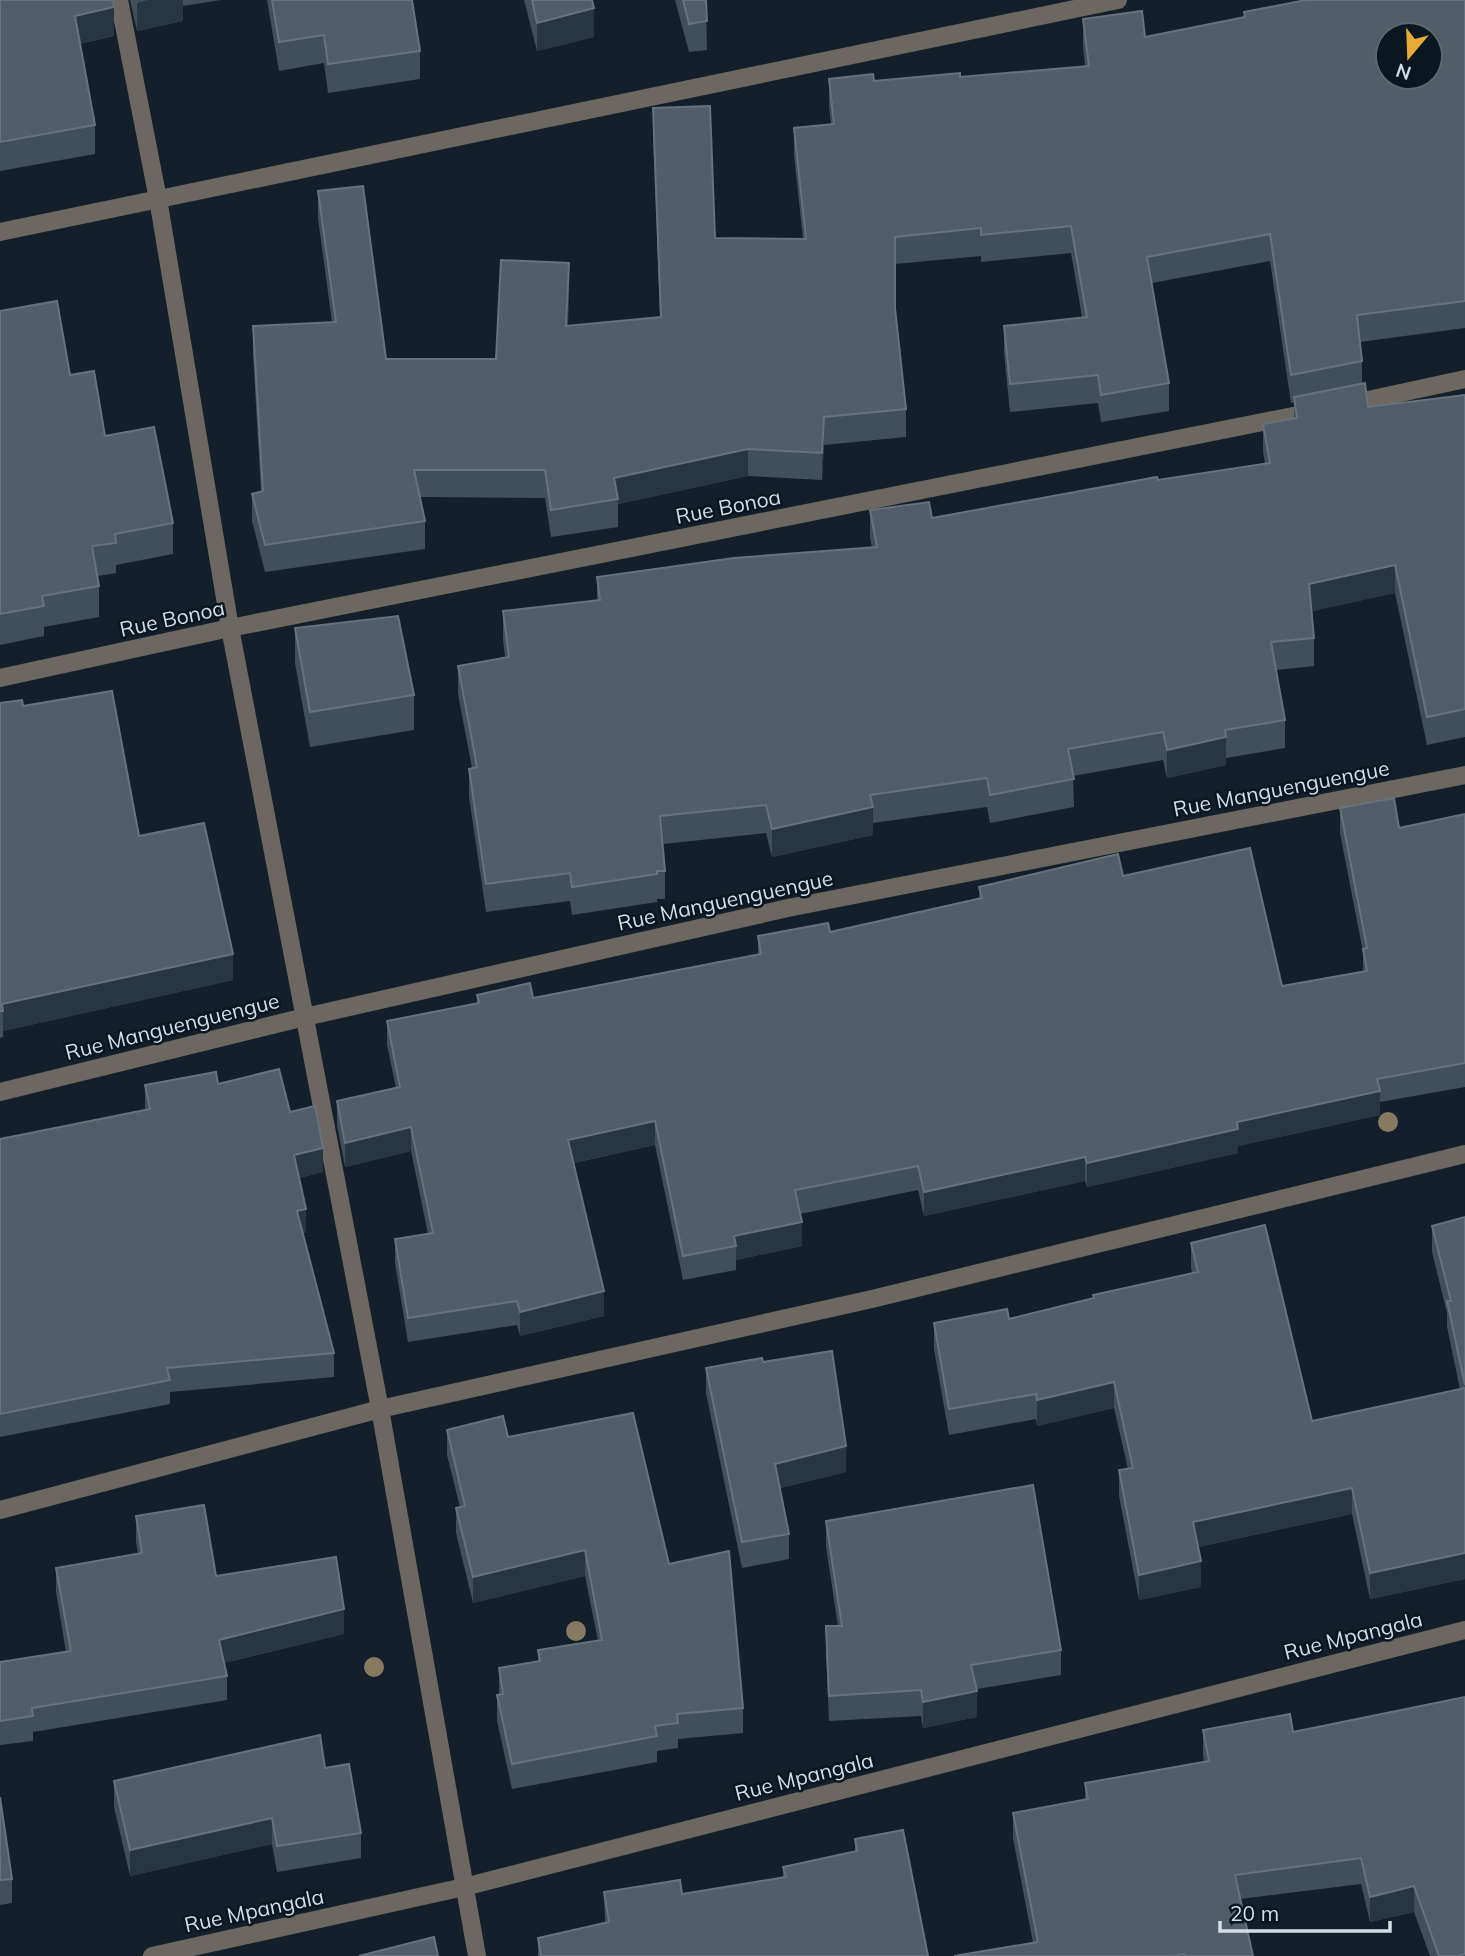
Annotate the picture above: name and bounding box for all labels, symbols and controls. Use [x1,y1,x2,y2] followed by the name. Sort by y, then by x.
[1374,21,1444,91] north arrow
[1393,58,1414,86] text: N
[673,483,783,529] street label: Rue Bonoa
[117,594,227,642] street label: Rue Bonoa
[1171,754,1391,822] street label: Rue Manguenguengue
[615,864,835,936] street label: Rue Manguenguengue
[62,987,282,1065] street label: Rue Manguenguengue
[1281,1605,1425,1665] street label: Rue Mpangala
[732,1746,876,1806] street label: Rue Mpangala
[182,1883,326,1937] street label: Rue Mpangala
[1220,1890,1390,1934] scale bar
[1230,1900,1279,1926] text: 20 m

